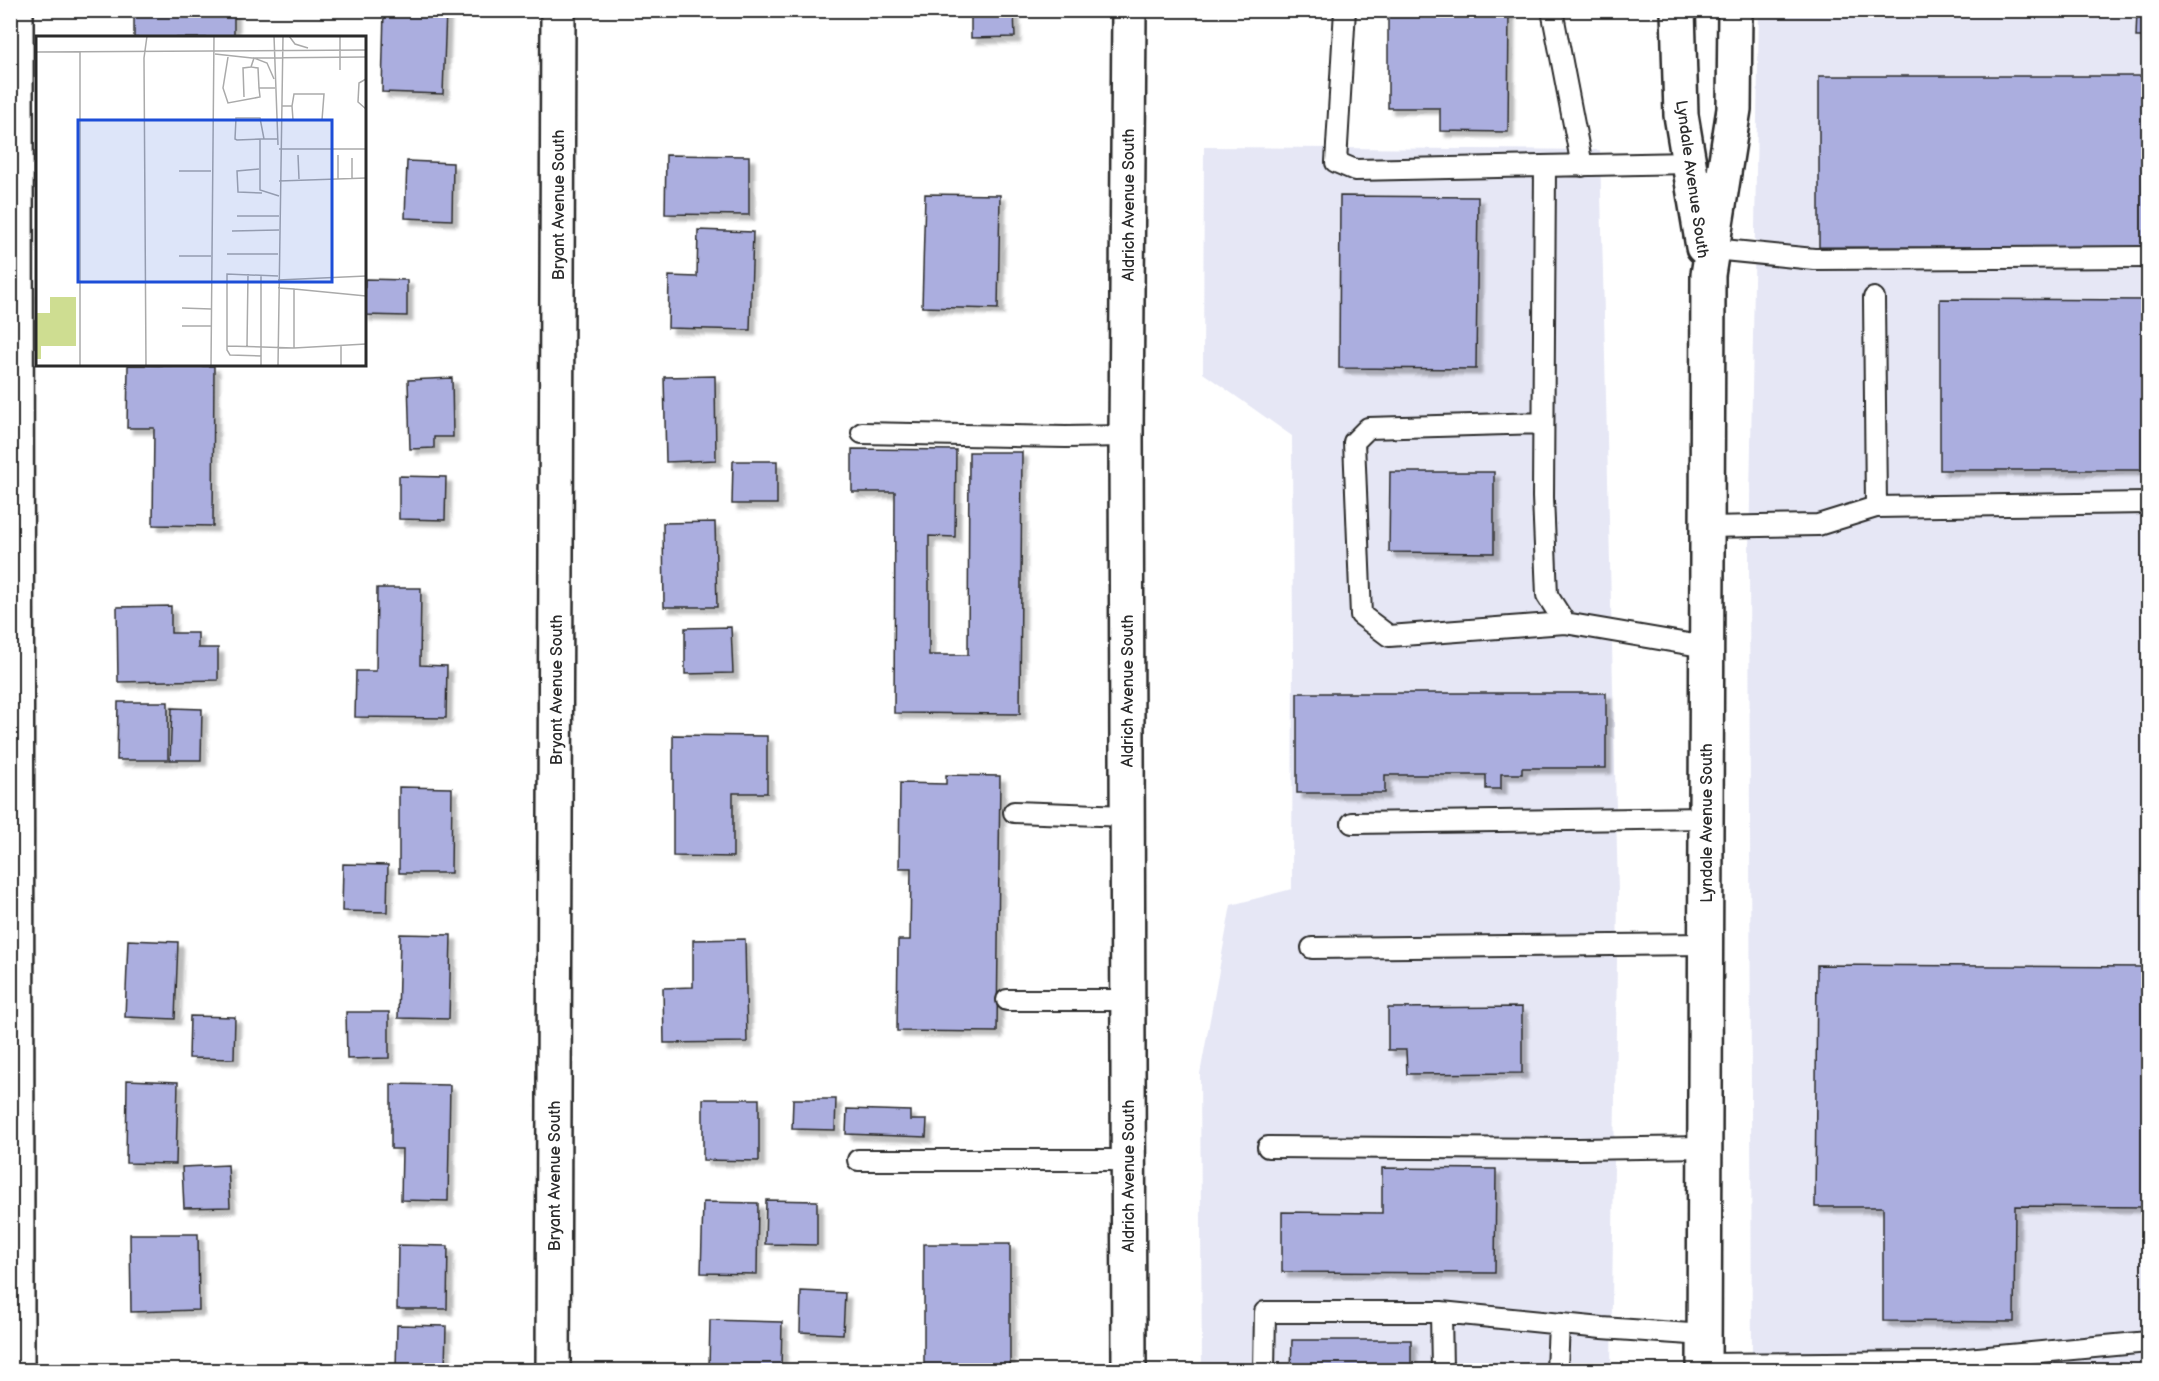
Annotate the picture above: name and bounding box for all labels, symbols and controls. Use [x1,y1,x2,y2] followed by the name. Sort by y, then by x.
[36,36,366,366] inset map
[1671,99,1712,260] street label: Lyndale Avenue South
[1120,129,1139,281] street label: Aldrich Avenue South
[550,130,569,280] street label: Bryant Avenue South
[548,615,567,765] street label: Bryant Avenue South
[1119,615,1138,767] street label: Aldrich Avenue South
[1698,743,1717,903] street label: Lyndale Avenue South
[1120,1100,1139,1252] street label: Aldrich Avenue South
[546,1101,565,1251] street label: Bryant Avenue South

